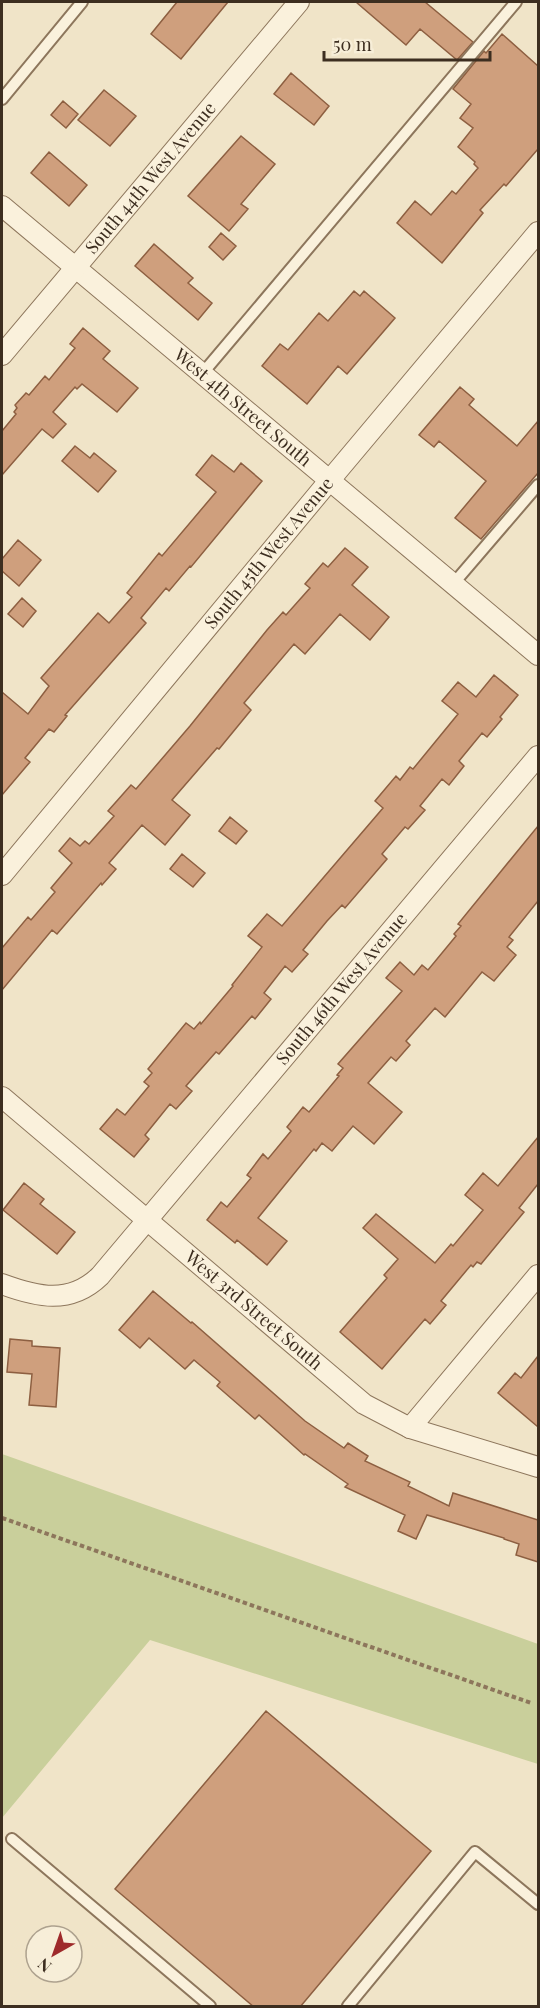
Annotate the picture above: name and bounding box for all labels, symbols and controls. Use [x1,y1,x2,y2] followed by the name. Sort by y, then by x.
[324,24,490,62] scale bar
[333,32,372,56] text: 50 m
[79,97,221,259] street label: South 44th West Avenue
[169,342,317,472] street label: West 4th Street South
[198,472,338,633] street label: South 45th West Avenue
[270,907,412,1070] street label: South 46th West Avenue
[180,1244,328,1375] street label: West 3rd Street South
[24,1924,84,1984] north arrow
[33,1954,55,1978] text: N

